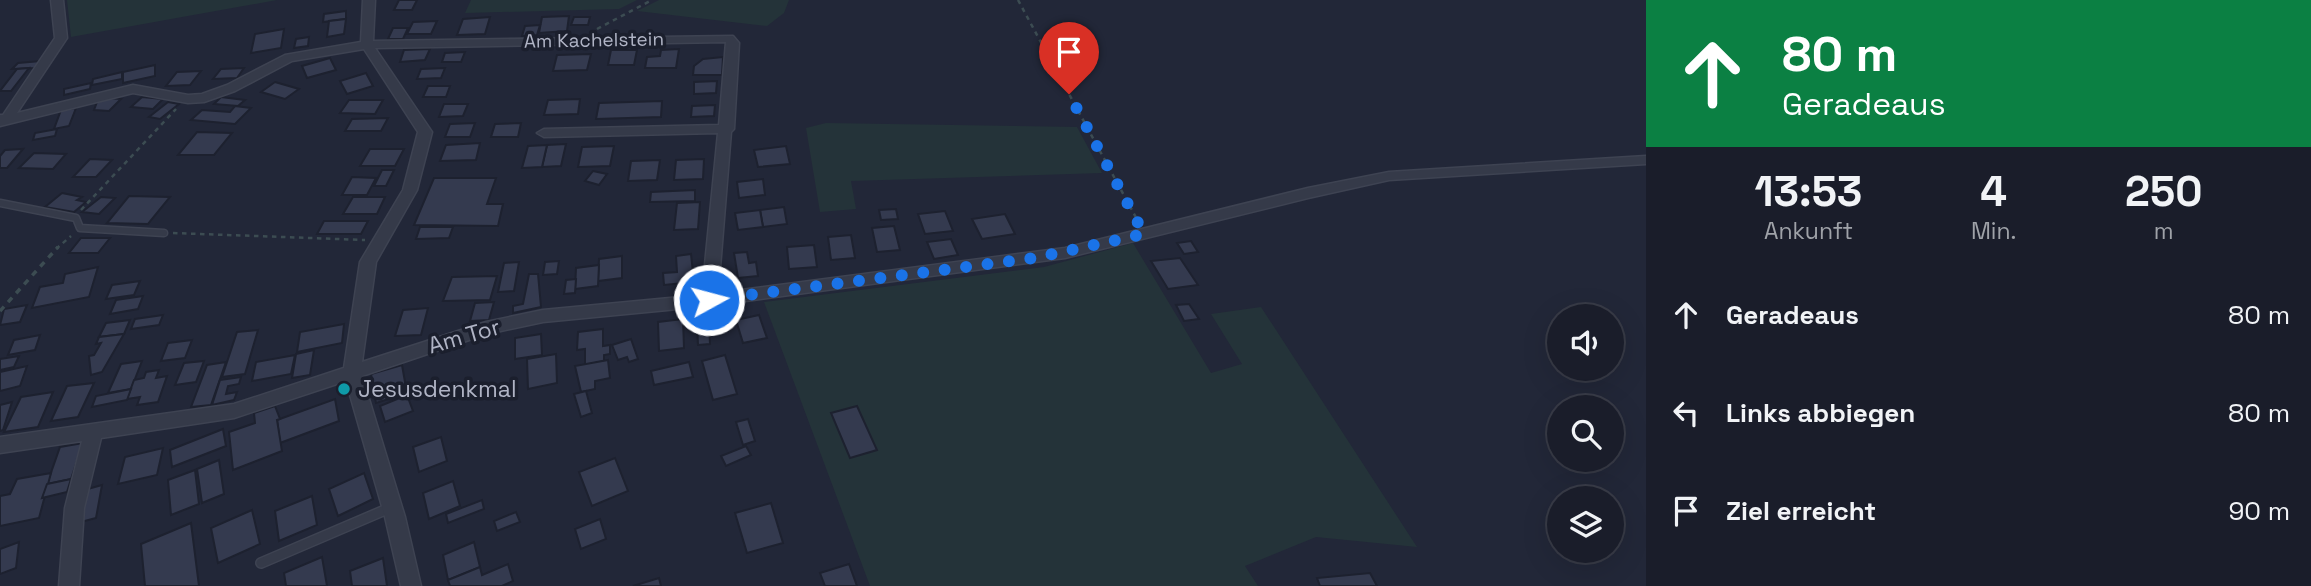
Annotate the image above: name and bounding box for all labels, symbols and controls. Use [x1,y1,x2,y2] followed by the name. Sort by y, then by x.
[1039,22,1099,94] pin
[1782,23,1897,85] text: 80 m
[524,26,664,54] street label: Am Kachelstein
[1667,28,1758,119] icon: ahead
[1050,33,1088,71] icon: arrive
[1782,84,1946,124] text: Geradeaus
[1755,165,1862,218] text: 13:53
[1980,165,2007,218] text: 4
[2125,165,2202,218] text: 250
[1764,216,1853,246] text: Ankunft
[1971,216,2016,246] text: Min.
[2154,216,2174,246] text: m
[672,263,746,337] position arrow
[1667,296,1705,334] icon: ahead
[1726,298,1859,332] text: Geradeaus
[2228,298,2290,332] text: 80 m
[1547,304,1624,563] map controls
[1547,304,1624,381] button: sound
[424,311,504,361] street label: Am Tor
[358,374,517,404] place label: Jesusdenkmal
[336,381,352,397] marker: Jesusdenkmal
[1667,394,1705,432] icon: left
[1547,395,1624,472] button: search
[1726,396,1915,430] text: Links abbiegen
[2228,396,2290,430] text: 80 m
[1547,486,1624,563] button: layers
[1667,492,1705,530] icon: arrive
[1726,494,1876,528] text: Ziel erreicht
[2228,494,2290,528] text: 90 m

